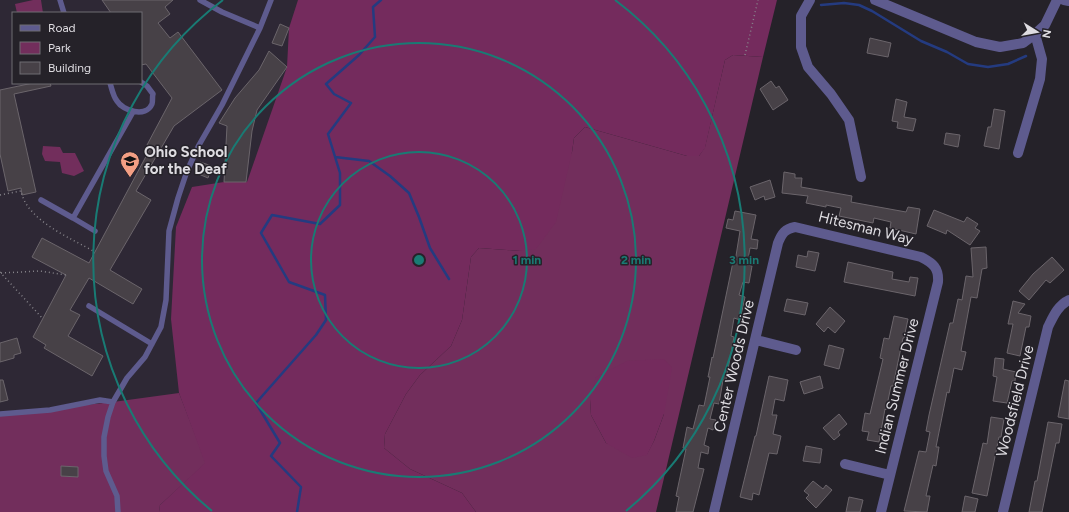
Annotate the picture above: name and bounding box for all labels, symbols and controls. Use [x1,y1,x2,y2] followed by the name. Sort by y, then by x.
[12,12,142,84] legend
[1017,12,1057,52] north arrow
[48,21,76,35] text: Road
[1039,28,1054,39] text: N
[48,41,71,55] text: Park
[48,61,91,75] text: Building
[144,143,228,178] place label: Ohio School for the Deaf
[119,150,141,178] school or university icon: Ohio School for the Deaf
[817,208,915,249] street label: Hitesman Way
[412,253,426,267] centre of rings
[513,253,541,267] text: 1 min
[621,253,651,267] text: 2 min
[729,253,759,267] text: 3 min
[710,298,758,434] street label: Center Woods Drive
[871,316,923,456] street label: Indian Summer Drive
[992,343,1038,459] street label: Woodsfield Drive

